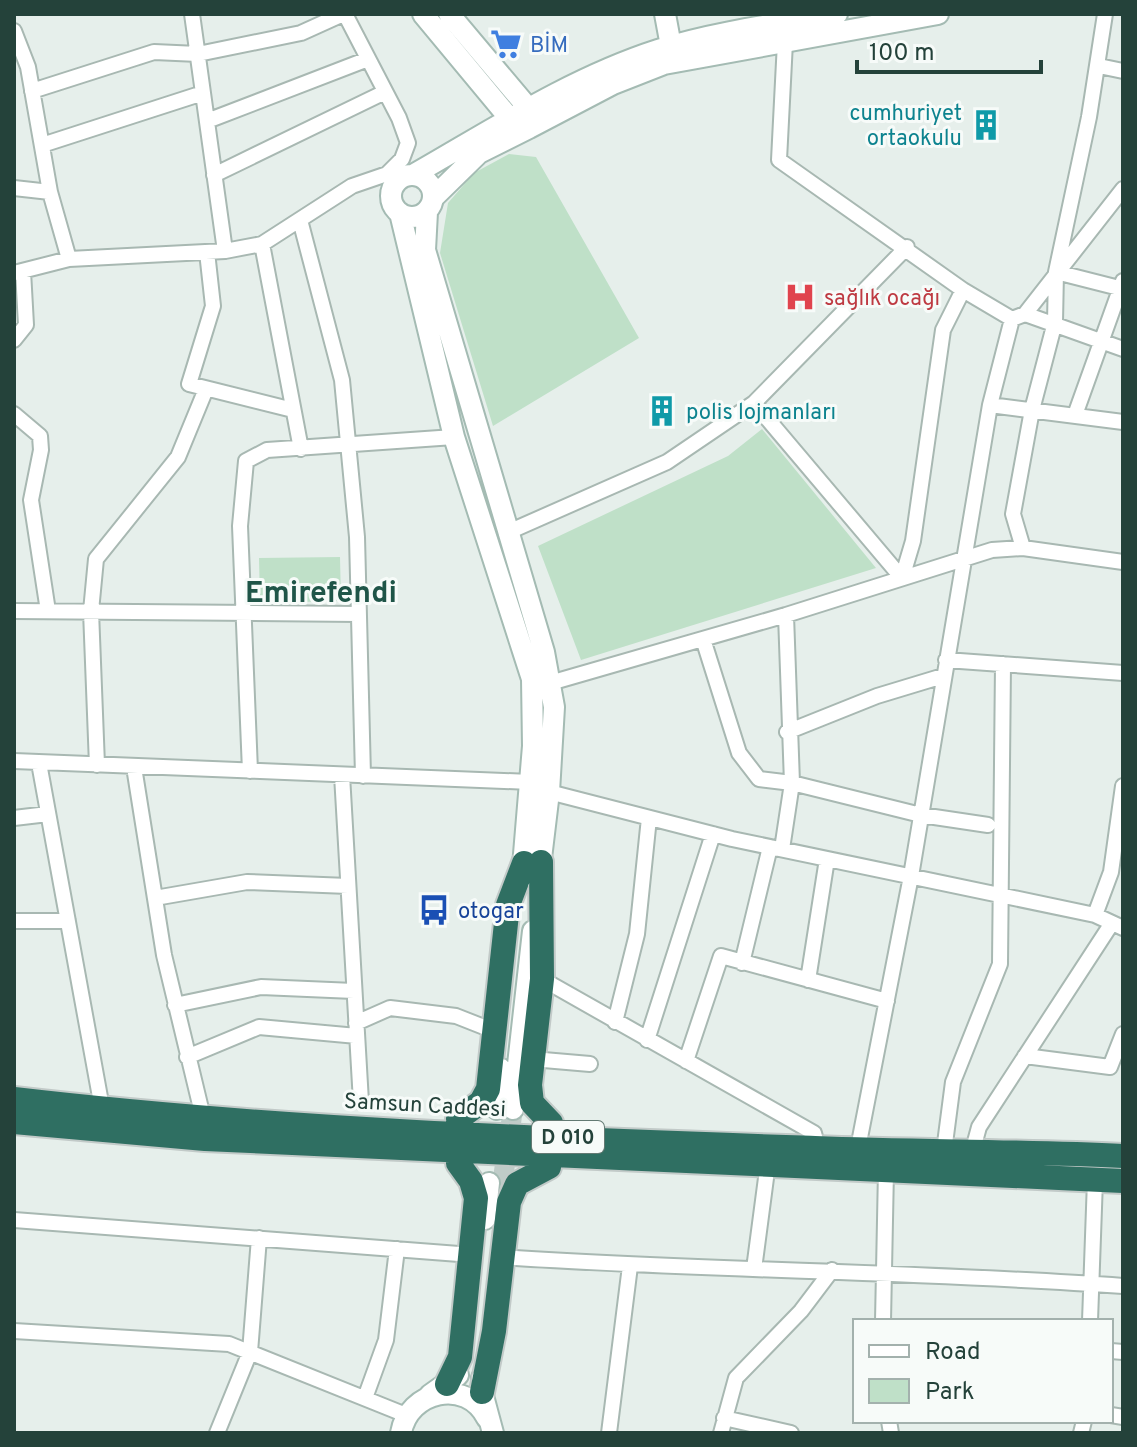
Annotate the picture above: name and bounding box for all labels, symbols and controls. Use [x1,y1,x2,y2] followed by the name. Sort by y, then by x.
[857,24,1041,74] scale bar
[489,27,523,61] supermarket icon: BİM
[530,31,568,60] place label: BİM
[869,39,935,69] text: 100 m
[850,101,962,153] place label: cumhuriyet ortaokulu
[969,108,1003,142] building icon: cumhuriyet ortaokulu
[783,280,817,314] hospital icon: sağlık ocağı
[824,286,940,313] place label: sağlık ocağı
[645,394,679,428] building icon: polis lojmanları
[686,400,836,427] place label: polis lojmanları
[245,576,397,613] district label: Emirefendi
[417,893,451,927] bus stop icon: otogar
[458,899,524,926] place label: otogar
[343,1089,507,1124] street label: Samsun Caddesi
[532,1121,604,1153] road number: D 010
[853,1319,1113,1423] legend
[925,1338,981,1368] text: Road
[925,1378,975,1408] text: Park

